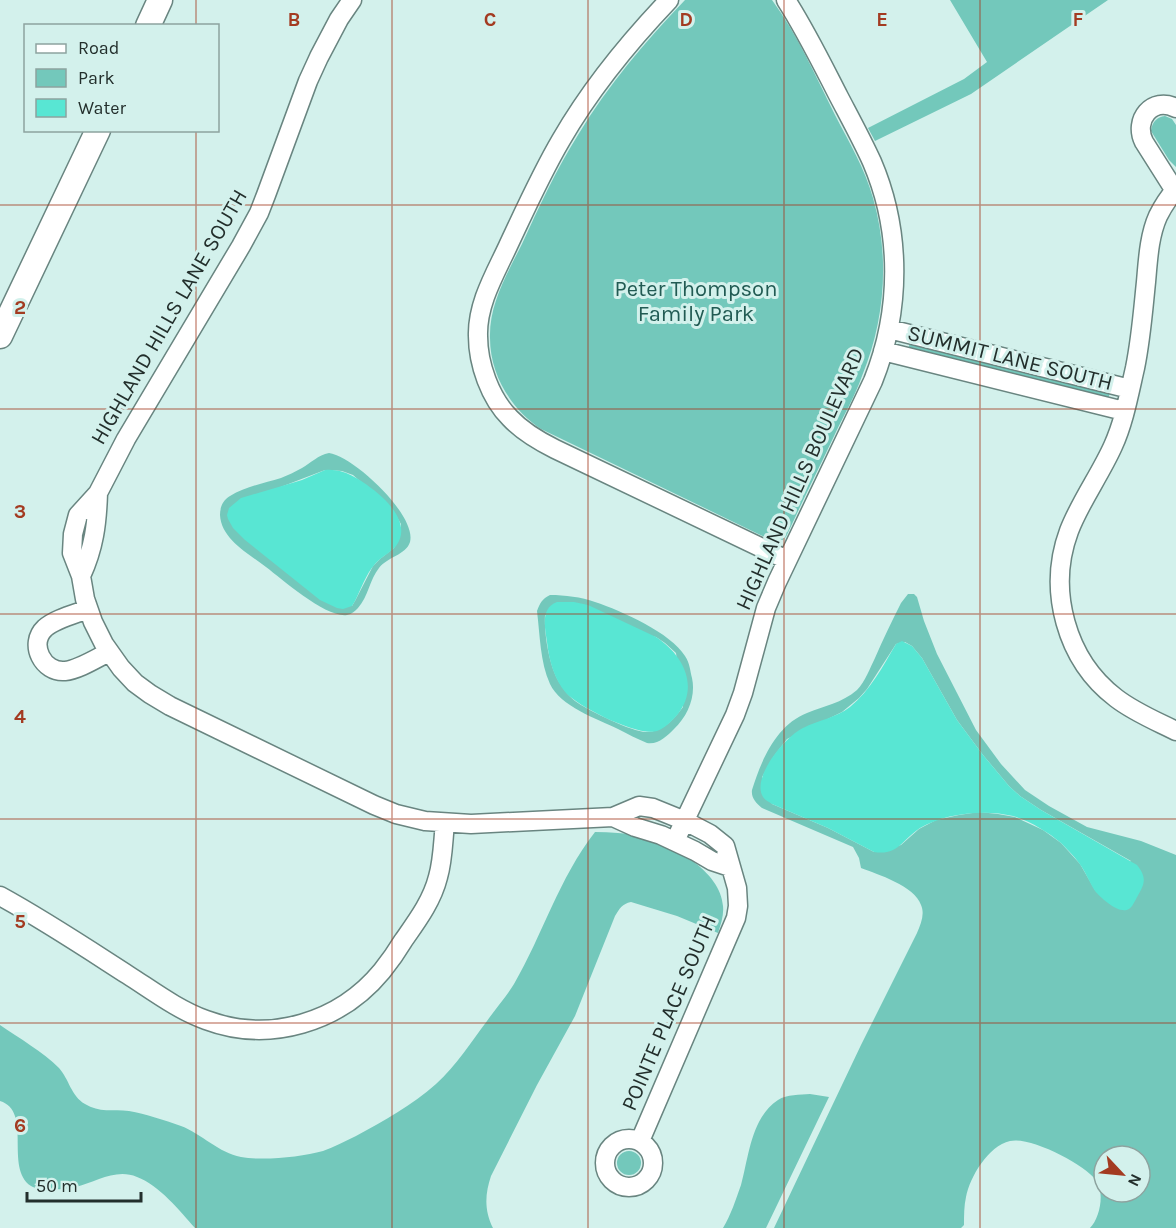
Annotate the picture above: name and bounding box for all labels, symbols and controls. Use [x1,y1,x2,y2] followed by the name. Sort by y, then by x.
[288,8,300,31] text: B
[484,8,496,31] text: C
[679,8,693,31] text: D
[876,8,888,31] text: E
[1073,8,1084,31] text: F
[24,24,219,132] legend
[78,37,119,59] text: Road
[78,67,115,89] text: Park
[78,97,126,119] text: Water
[85,185,253,449] street label: HIGHLAND HILLS LANE SOUTH
[615,276,777,327] park label: Peter Thompson Family Park
[14,296,26,319] text: 2
[905,320,1115,396] street label: SUMMIT LANE SOUTH
[730,344,870,614] street label: HIGHLAND HILLS BOULEVARD
[14,500,26,523] text: 3
[14,705,26,728] text: 4
[14,910,26,933] text: 5
[616,911,722,1115] street label: POINTE PLACE SOUTH
[14,1114,26,1137] text: 6
[1092,1144,1152,1204] north arrow
[27,1165,141,1203] scale bar
[1124,1171,1146,1190] text: N
[36,1175,78,1197] text: 50 m

